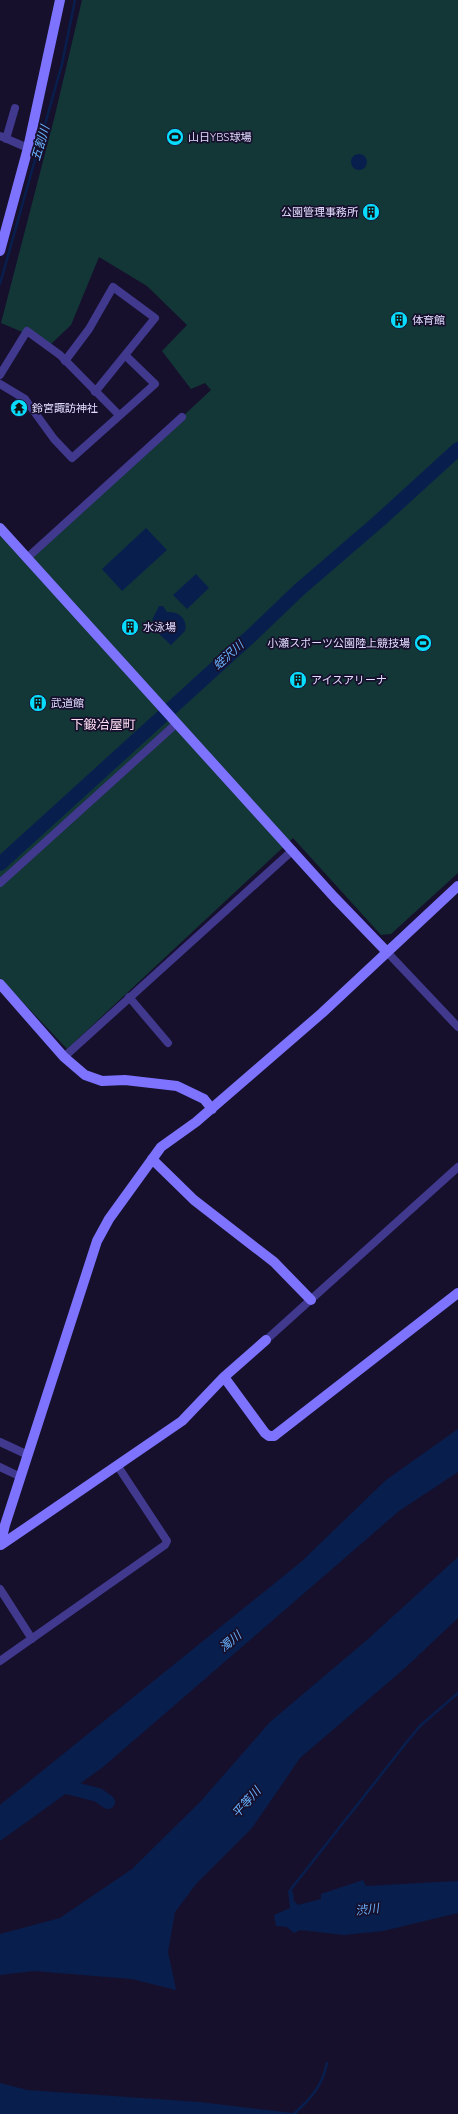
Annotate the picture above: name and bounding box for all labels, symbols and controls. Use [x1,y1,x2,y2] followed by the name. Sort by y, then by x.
[28,122,53,162] water label: 五割川
[165,127,185,147] sports icon: 山日YBS球場
[188,130,252,144] place label: 山日YBS球場
[361,202,381,222] building icon: 公園管理事務所
[281,205,359,219] place label: 公園管理事務所
[389,310,409,330] building icon: 体育館
[412,313,445,327] place label: 体育館
[9,398,29,418] temple icon: 鈴宮諏訪神社
[32,401,98,415] place label: 鈴宮諏訪神社
[120,617,140,637] building icon: 水泳場
[143,620,176,634] place label: 水泳場
[413,633,433,653] sports icon: 小瀬スポーツ公園陸上競技場
[210,636,248,673] water label: 蛭沢川
[267,636,410,650] place label: 小瀬スポーツ公園陸上競技場
[288,670,308,690] building icon: アイスアリーナ
[311,673,387,687] place label: アイスアリーナ
[28,693,48,713] building icon: 武道館
[51,696,84,710] place label: 武道館
[70,716,136,732] district label: 下鍛冶屋町
[216,1626,246,1654] water label: 濁川
[228,1782,265,1820] water label: 平等川
[354,1900,382,1918] water label: 渋川

